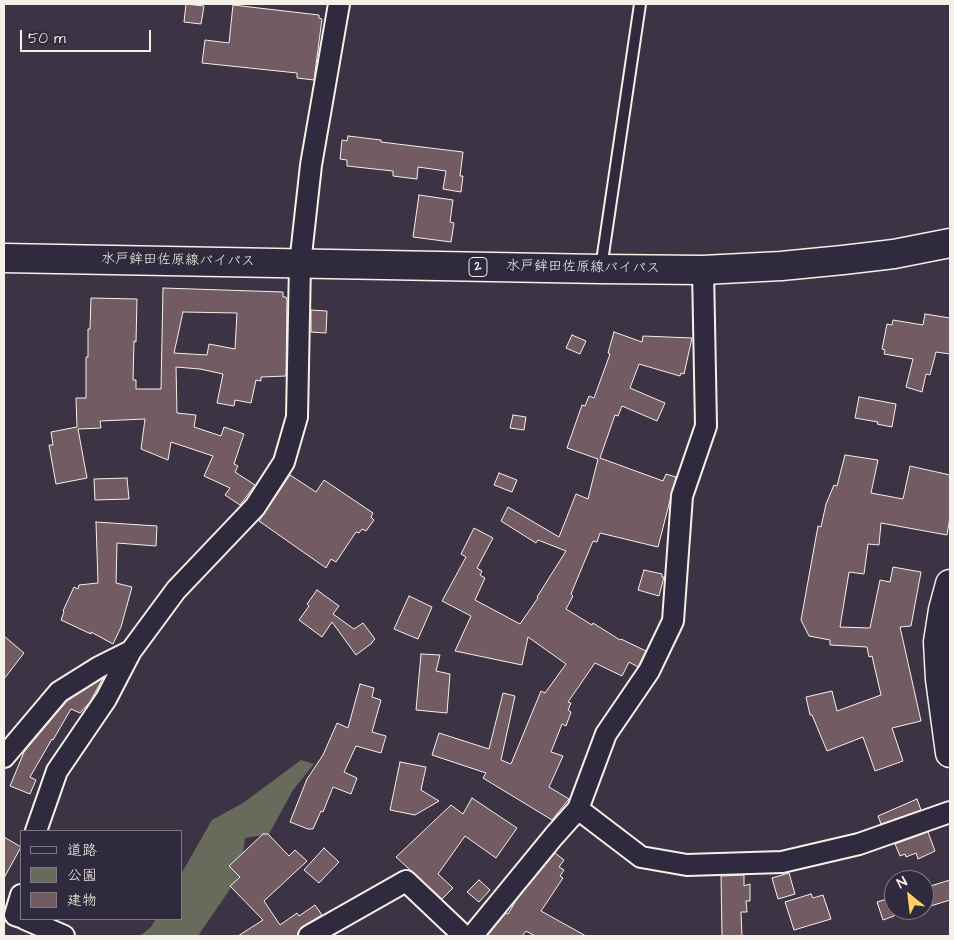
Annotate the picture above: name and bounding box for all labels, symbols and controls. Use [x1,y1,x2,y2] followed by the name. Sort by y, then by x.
[22,20,154,52] scale bar
[28,28,66,49] text: 50 m
[101,251,255,271] street label: 水戸鉾田佐原線バイパス
[469,258,487,276] road number: 2
[506,258,660,278] street label: 水戸鉾田佐原線バイパス
[20,830,182,920] legend
[67,840,97,861] text: 道路
[67,865,97,886] text: 公園
[884,870,934,920] north arrow
[894,872,911,894] text: N
[67,890,97,911] text: 建物

